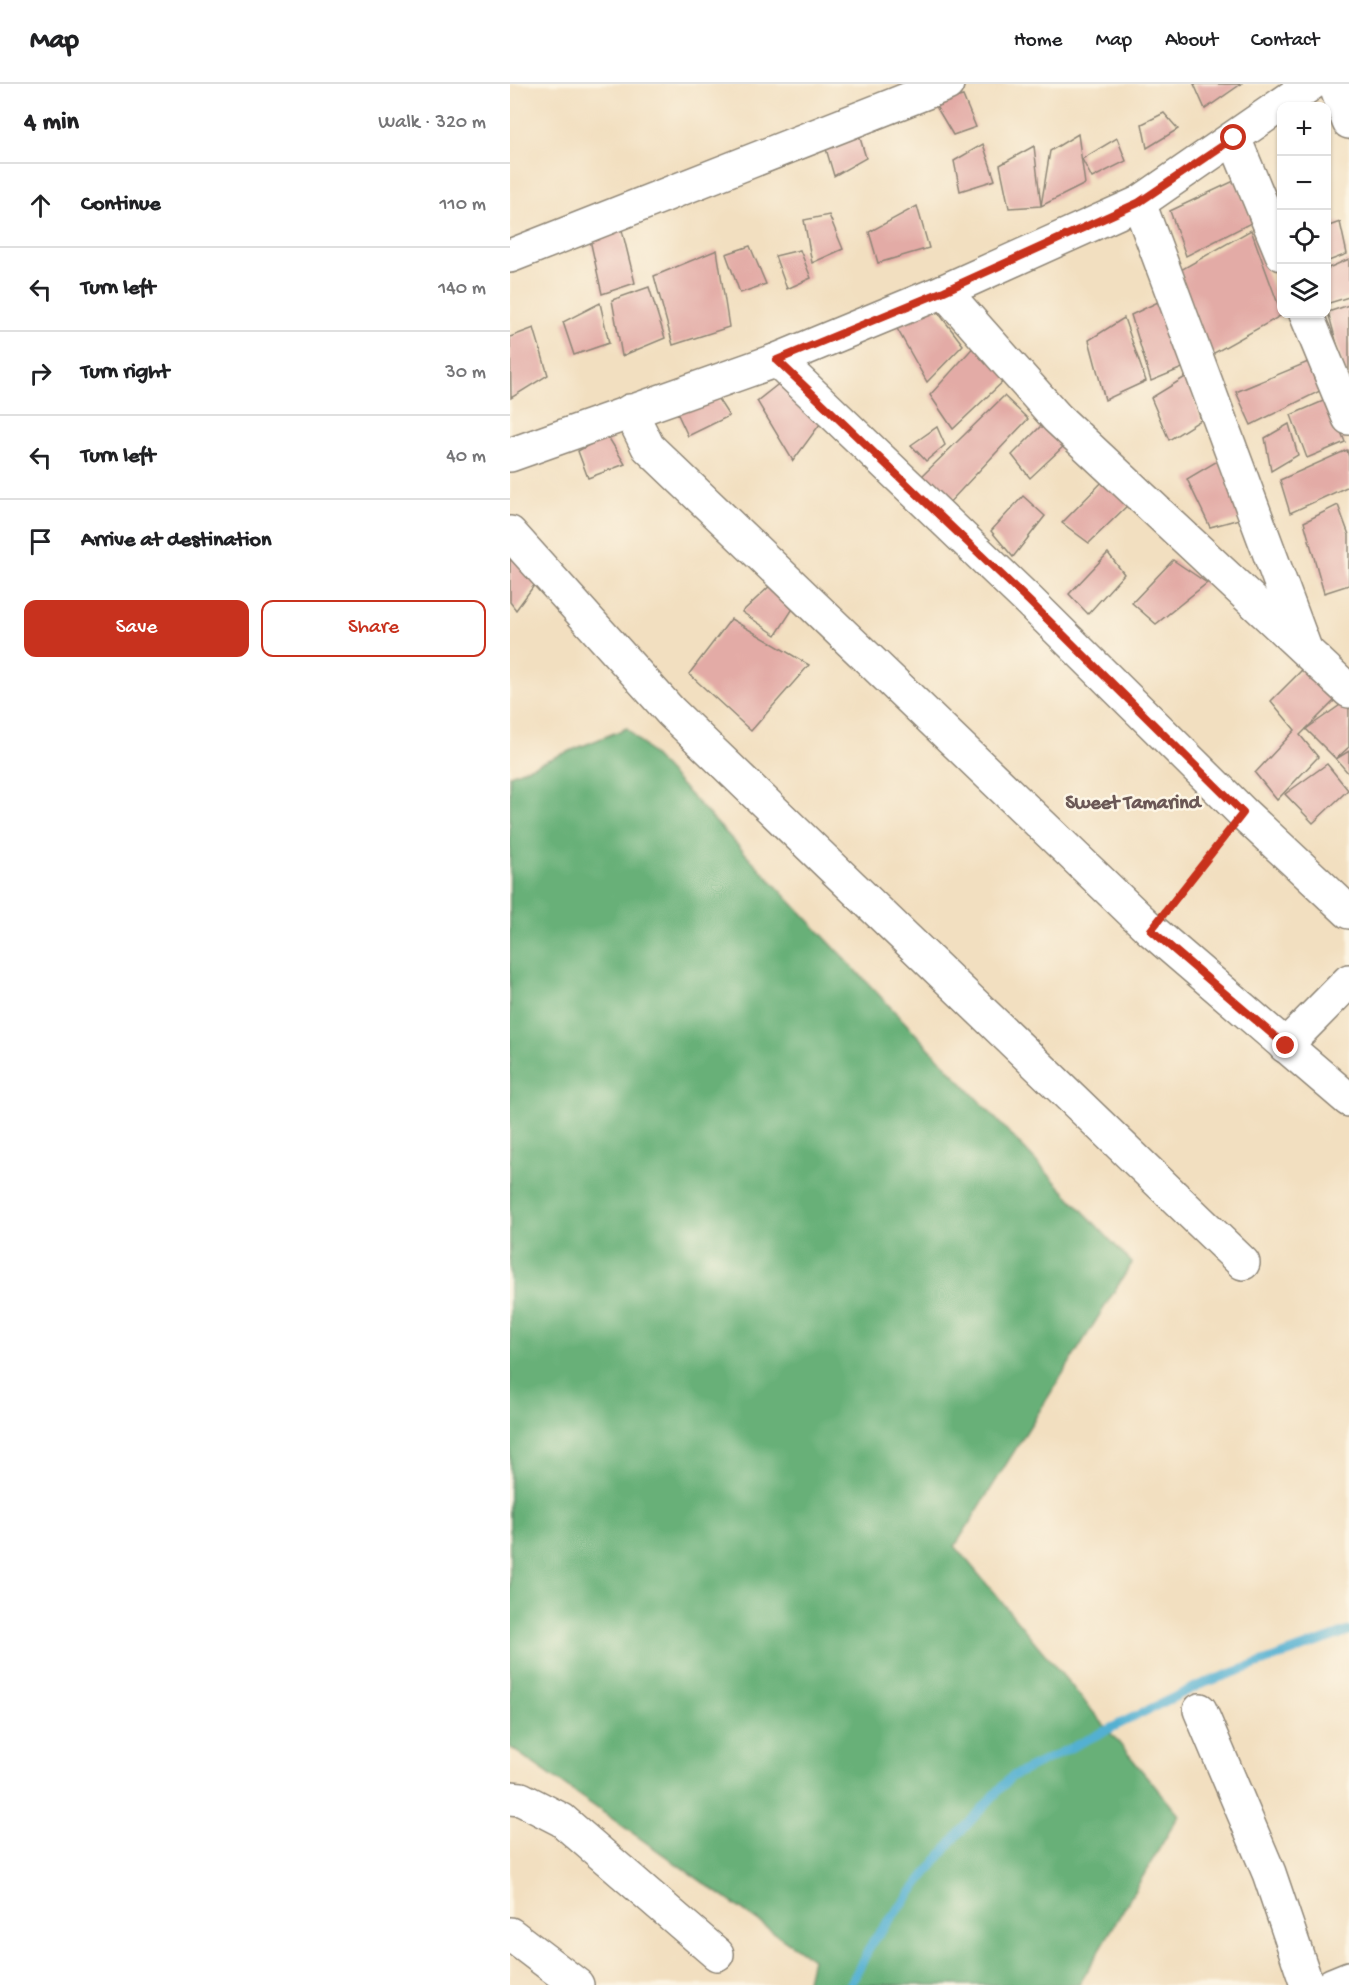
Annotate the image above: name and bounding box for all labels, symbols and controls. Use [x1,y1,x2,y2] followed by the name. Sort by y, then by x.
[30,25,79,58] text: Map
[1014,29,1062,54] text: Home
[1095,29,1132,54] text: Map
[1165,29,1218,54] text: About
[1251,29,1319,54] text: Contact
[1277,102,1331,318] map controls
[1277,102,1331,156] button: +
[24,108,79,139] text: 4 min
[378,112,486,135] text: Walk · 320 m
[1220,124,1246,150] route start
[1277,156,1331,210] button: −
[24,189,57,222] icon: ahead
[81,192,161,218] text: Continue
[440,194,486,217] text: 110 m
[1277,210,1331,264] button: locate
[1277,264,1331,318] button: layers
[24,273,57,306] icon: left
[81,276,155,302] text: Turn left
[438,278,486,301] text: 140 m
[24,357,57,390] icon: right
[81,360,169,386] text: Turn right
[445,362,486,385] text: 30 m
[24,441,57,474] icon: left
[81,444,155,470] text: Turn left
[446,446,486,469] text: 40 m
[24,525,57,558] icon: arrive
[81,528,271,554] text: Arrive at destination
[24,600,249,657] button: Save
[261,600,486,657] button: Share
[1065,793,1203,816] district label: Sweet Tamarind
[1272,1032,1298,1058] route end

